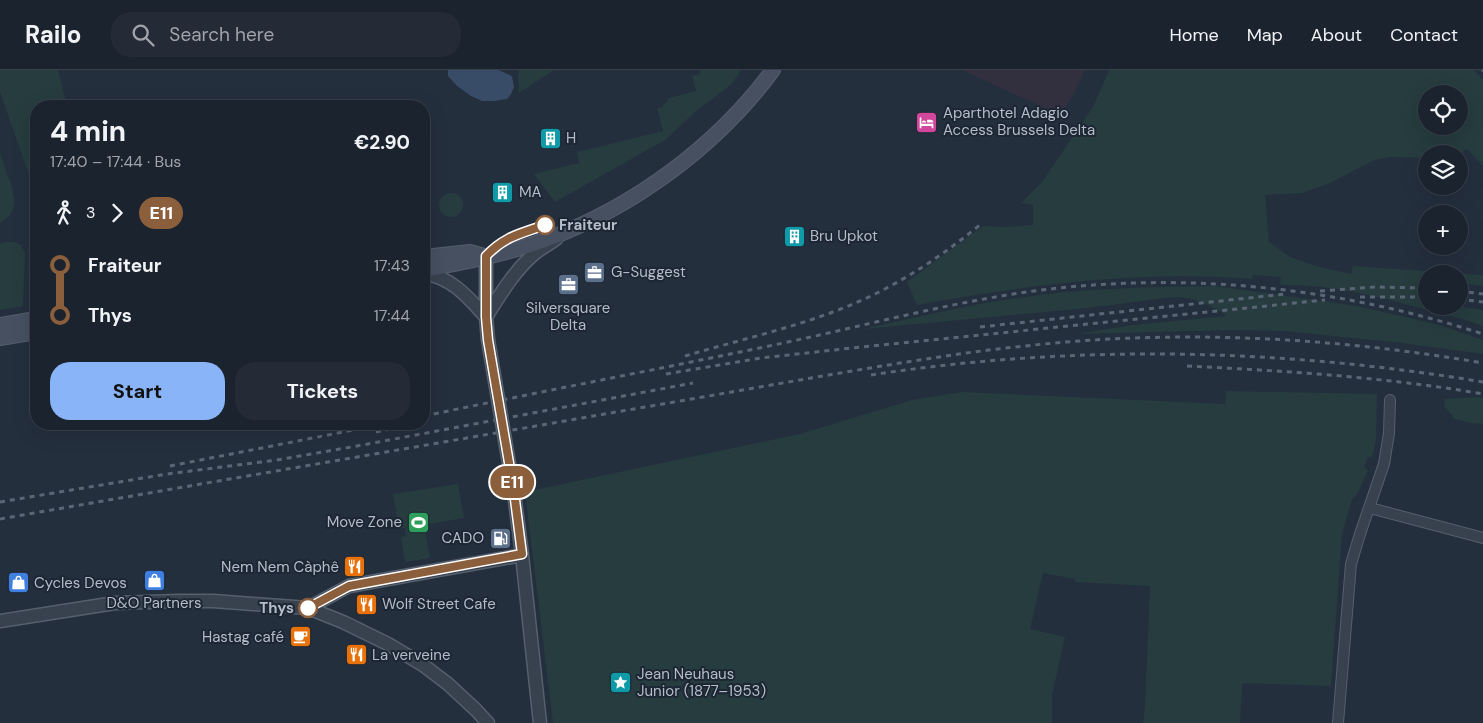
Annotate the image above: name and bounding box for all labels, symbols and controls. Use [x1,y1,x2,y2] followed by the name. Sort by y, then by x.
[111,12,461,57] search box
[25,19,81,50] text: Railo
[129,21,157,49] icon: search
[169,22,274,47] text: Search here
[1169,23,1219,47] text: Home
[1247,23,1283,47] text: Map
[1311,23,1362,47] text: About
[1390,23,1458,47] text: Contact
[1418,85,1468,315] map controls
[1418,85,1468,135] button: locate
[943,103,1095,140] place label: Aparthotel Adagio Access Brussels Delta
[915,110,939,134] hotel icon: Aparthotel Adagio Access Brussels Delta
[50,113,126,150] text: 4 min
[538,126,562,150] building icon: H
[566,128,576,148] place label: H
[354,130,410,155] text: €2.90
[1418,145,1468,195] button: layers
[50,151,181,172] text: 17:40 – 17:44 · Bus
[491,180,515,204] building icon: MA
[519,182,542,202] place label: MA
[50,199,78,227] icon: walk
[103,199,131,227] icon: forward
[149,201,173,225] text: E11
[86,202,95,223] text: 3
[1418,205,1468,255] button: +
[535,215,555,235] marker: Fraiteur
[559,215,617,235] place label: Fraiteur
[782,224,806,248] building icon: Bru Upkot
[810,226,878,246] place label: Bru Upkot
[88,253,162,278] text: Fraiteur
[374,255,410,276] text: 17:43
[583,260,607,284] office icon: G-Suggest
[611,262,686,282] place label: G-Suggest
[1418,265,1468,315] button: −
[556,273,580,297] office icon: Silversquare Delta
[526,298,610,335] place label: Silversquare Delta
[88,303,132,328] text: Thys
[374,305,410,326] text: 17:44
[50,362,225,420] button: Start
[235,362,410,420] button: Tickets
[483,466,541,498] line badge: E11
[500,470,524,494] text: E11
[406,510,430,534] sports icon: Move Zone
[327,512,402,532] place label: Move Zone
[488,526,512,550] fuel station icon: CADO
[442,528,484,548] place label: CADO
[343,555,367,579] restaurant icon: Nem Nem Càphê
[221,557,339,577] place label: Nem Nem Càphê
[142,568,166,592] shop icon: D&O Partners
[6,571,30,595] shop icon: Cycles Devos
[34,573,127,593] place label: Cycles Devos
[354,592,378,616] restaurant icon: Wolf Street Cafe
[106,593,202,613] place label: D&O Partners
[382,594,496,614] place label: Wolf Street Cafe
[259,598,294,618] place label: Thys
[298,598,318,618] marker: Thys
[288,625,312,649] cafe icon: Hastag café
[202,627,284,647] place label: Hastag café
[344,643,368,667] restaurant icon: La verveine
[372,645,450,665] place label: La verveine
[637,664,766,701] place label: Jean Neuhaus Junior (1877–1953)
[609,671,633,695] place icon: Jean Neuhaus Junior (1877–1953)

